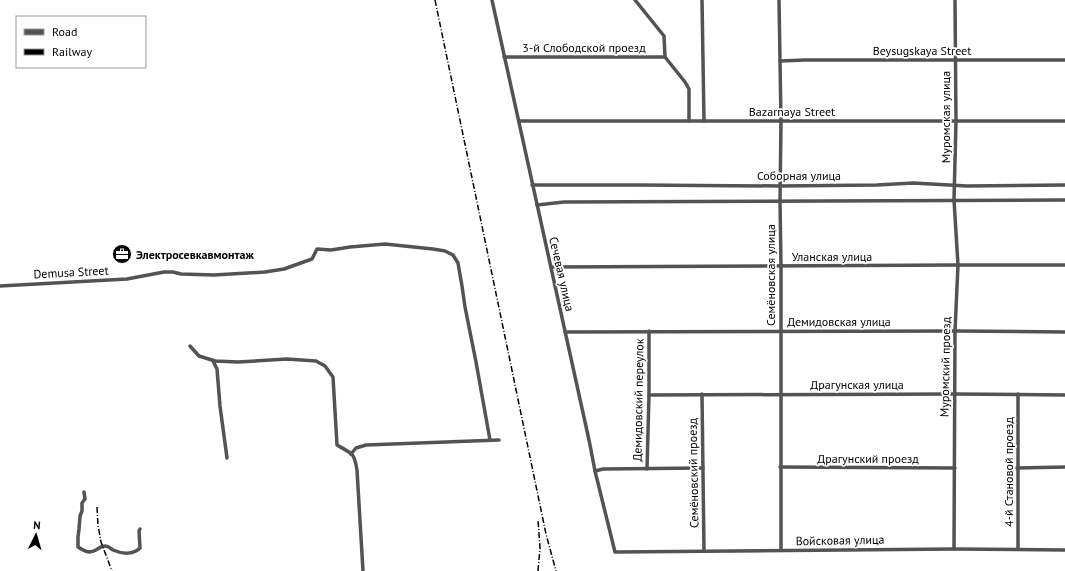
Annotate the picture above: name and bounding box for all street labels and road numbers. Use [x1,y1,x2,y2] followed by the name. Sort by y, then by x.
[522,40,646,55] street label: 3-й Слободской проезд
[873,43,971,58] street label: Beysugskaya Street
[938,71,953,163] street label: Муромская улица
[749,104,835,119] street label: Bazarnaya Street
[757,168,841,183] street label: Соборная улица
[763,224,778,326] street label: Семёновская улица
[546,235,578,313] street label: Сечевая улица
[792,249,872,264] street label: Уланская улица
[33,263,109,281] street label: Demusa Street
[787,314,891,329] street label: Демидовская улица
[937,316,953,417] street label: Муромский проезд
[629,338,647,462] street label: Демидовский переулок
[810,377,904,392] street label: Драгунская улица
[685,417,701,528] street label: Семёновский проезд
[1001,417,1016,527] street label: 4-й Становой проезд
[817,451,919,466] street label: Драгунский проезд
[795,532,885,548] street label: Войсковая улица

